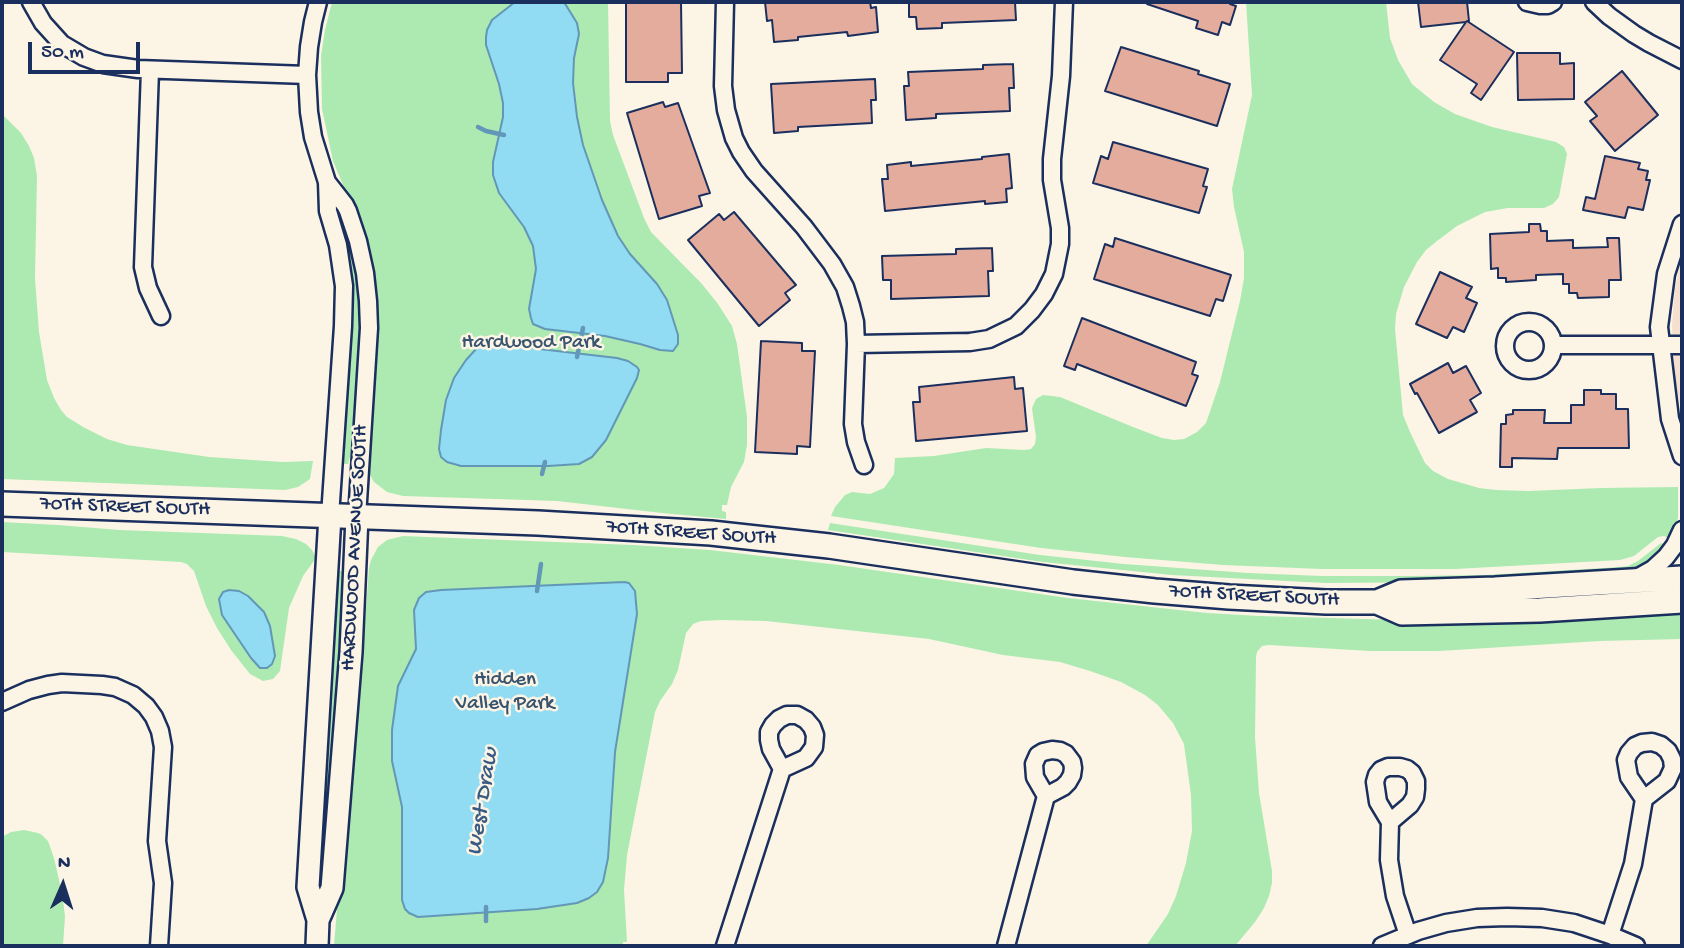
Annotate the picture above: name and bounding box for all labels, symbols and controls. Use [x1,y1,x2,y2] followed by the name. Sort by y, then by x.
[32,28,144,72] scale bar
[41,41,84,66] text: 50 m
[462,331,600,357] park label: Hardwood Park
[337,424,375,672] street label: HARDWOOD AVENUE SOUTH
[39,492,211,524] street label: 70TH STREET SOUTH
[605,515,777,553] street label: 70TH STREET SOUTH
[1168,580,1340,614] street label: 70TH STREET SOUTH
[456,668,554,718] park label: Hidden Valley Park
[462,746,506,858] water label: West Draw
[28,850,98,920] north arrow
[57,852,71,875] text: N

